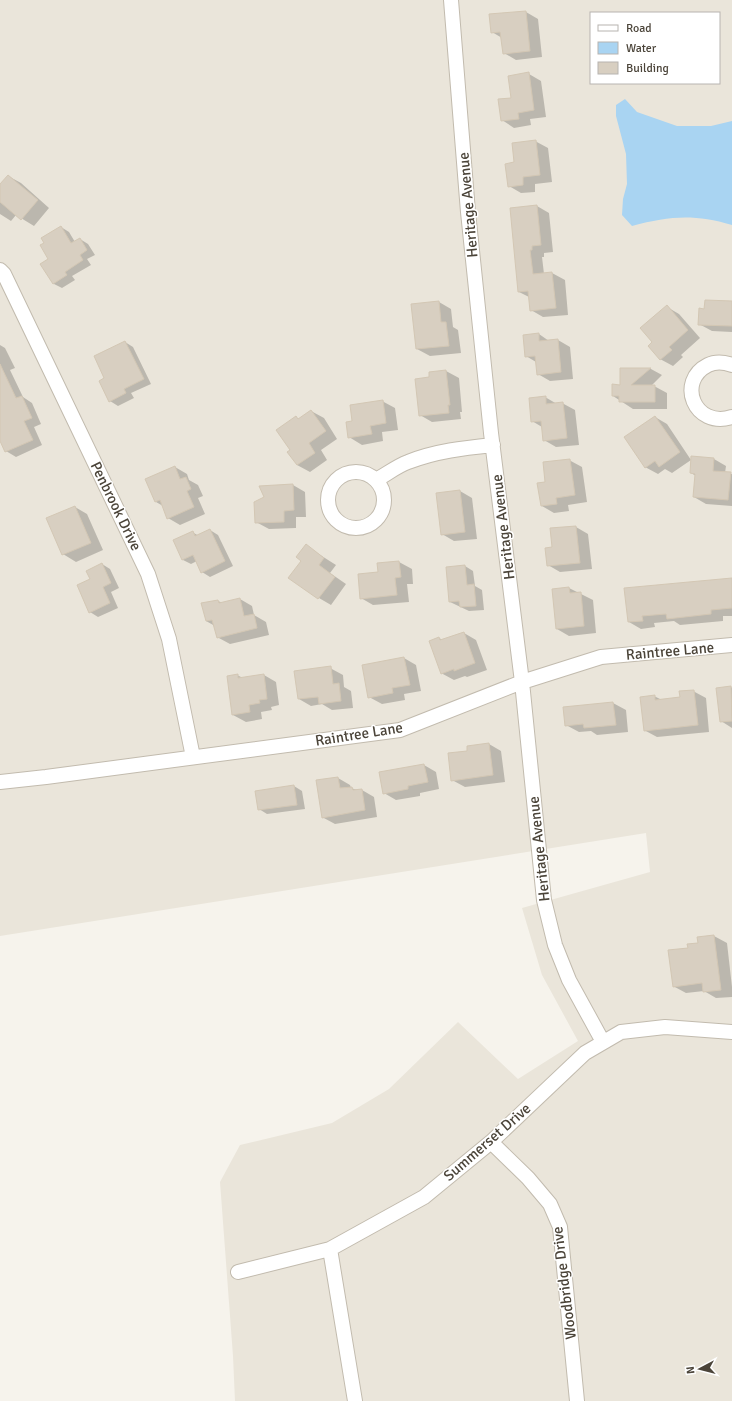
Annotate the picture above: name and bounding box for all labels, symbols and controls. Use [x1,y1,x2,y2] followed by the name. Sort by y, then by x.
[590,12,720,84] legend
[626,21,652,36] text: Road
[626,41,657,56] text: Water
[626,61,669,76] text: Building
[454,151,482,259] street label: Heritage Avenue
[87,459,145,553] street label: Penbrook Drive
[488,473,518,581] street label: Heritage Avenue
[625,638,715,664] street label: Raintree Lane
[314,718,404,750] street label: Raintree Lane
[525,795,553,903] street label: Heritage Avenue
[440,1099,534,1185] street label: Summerset Drive
[548,1225,580,1341] street label: Woodbridge Drive
[680,1349,720,1389] north arrow
[684,1366,697,1375] text: N

